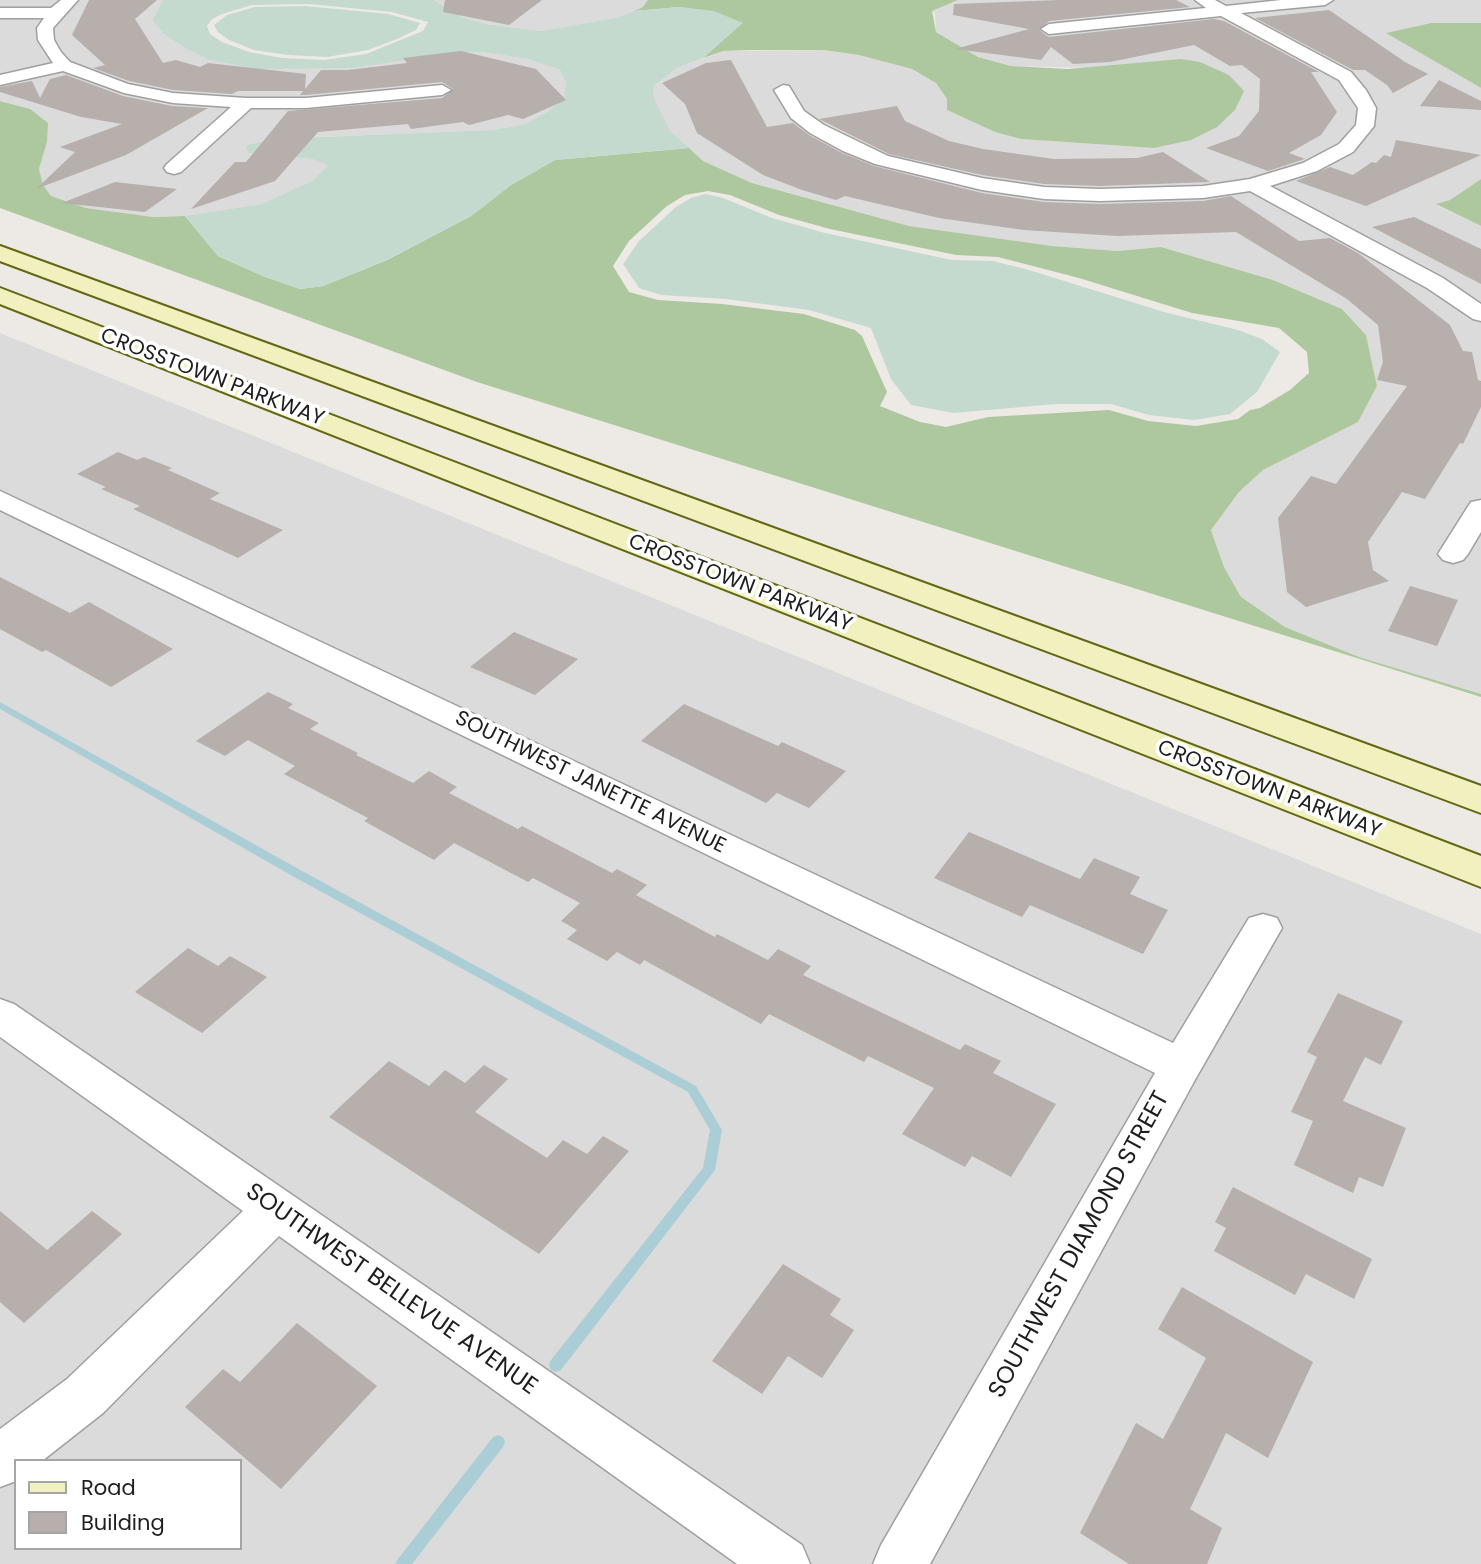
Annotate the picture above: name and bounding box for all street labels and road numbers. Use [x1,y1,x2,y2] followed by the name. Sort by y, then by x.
[97,324,327,432] street label: CROSSTOWN PARKWAY
[625,530,855,638] street label: CROSSTOWN PARKWAY
[450,706,730,860] street label: SOUTHWEST JANETTE AVENUE
[1154,736,1384,844] street label: CROSSTOWN PARKWAY
[984,1087,1176,1403] street label: SOUTHWEST DIAMOND STREET
[240,1178,542,1402] street label: SOUTHWEST BELLEVUE AVENUE

